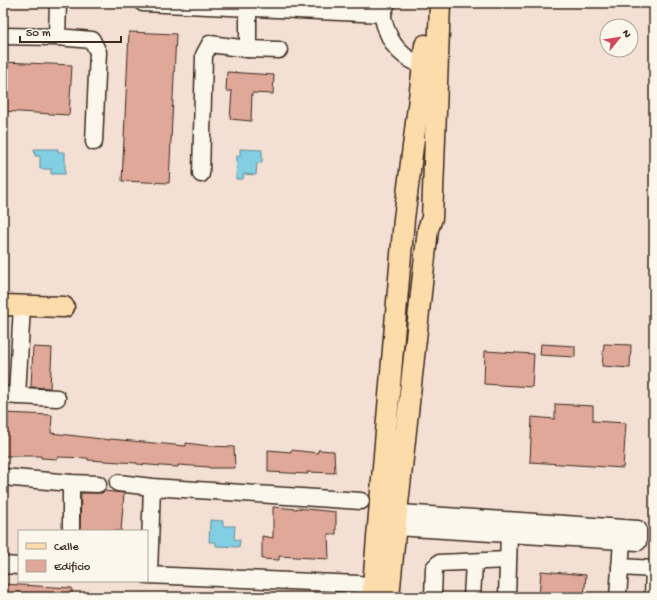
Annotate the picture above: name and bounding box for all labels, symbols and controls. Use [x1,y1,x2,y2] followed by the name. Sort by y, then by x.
[20,18,121,44] scale bar
[599,18,639,58] north arrow
[26,27,51,41] text: 50 m
[619,28,633,40] text: N
[18,530,148,582] legend
[54,541,79,555] text: Calle
[54,561,90,575] text: Edificio

